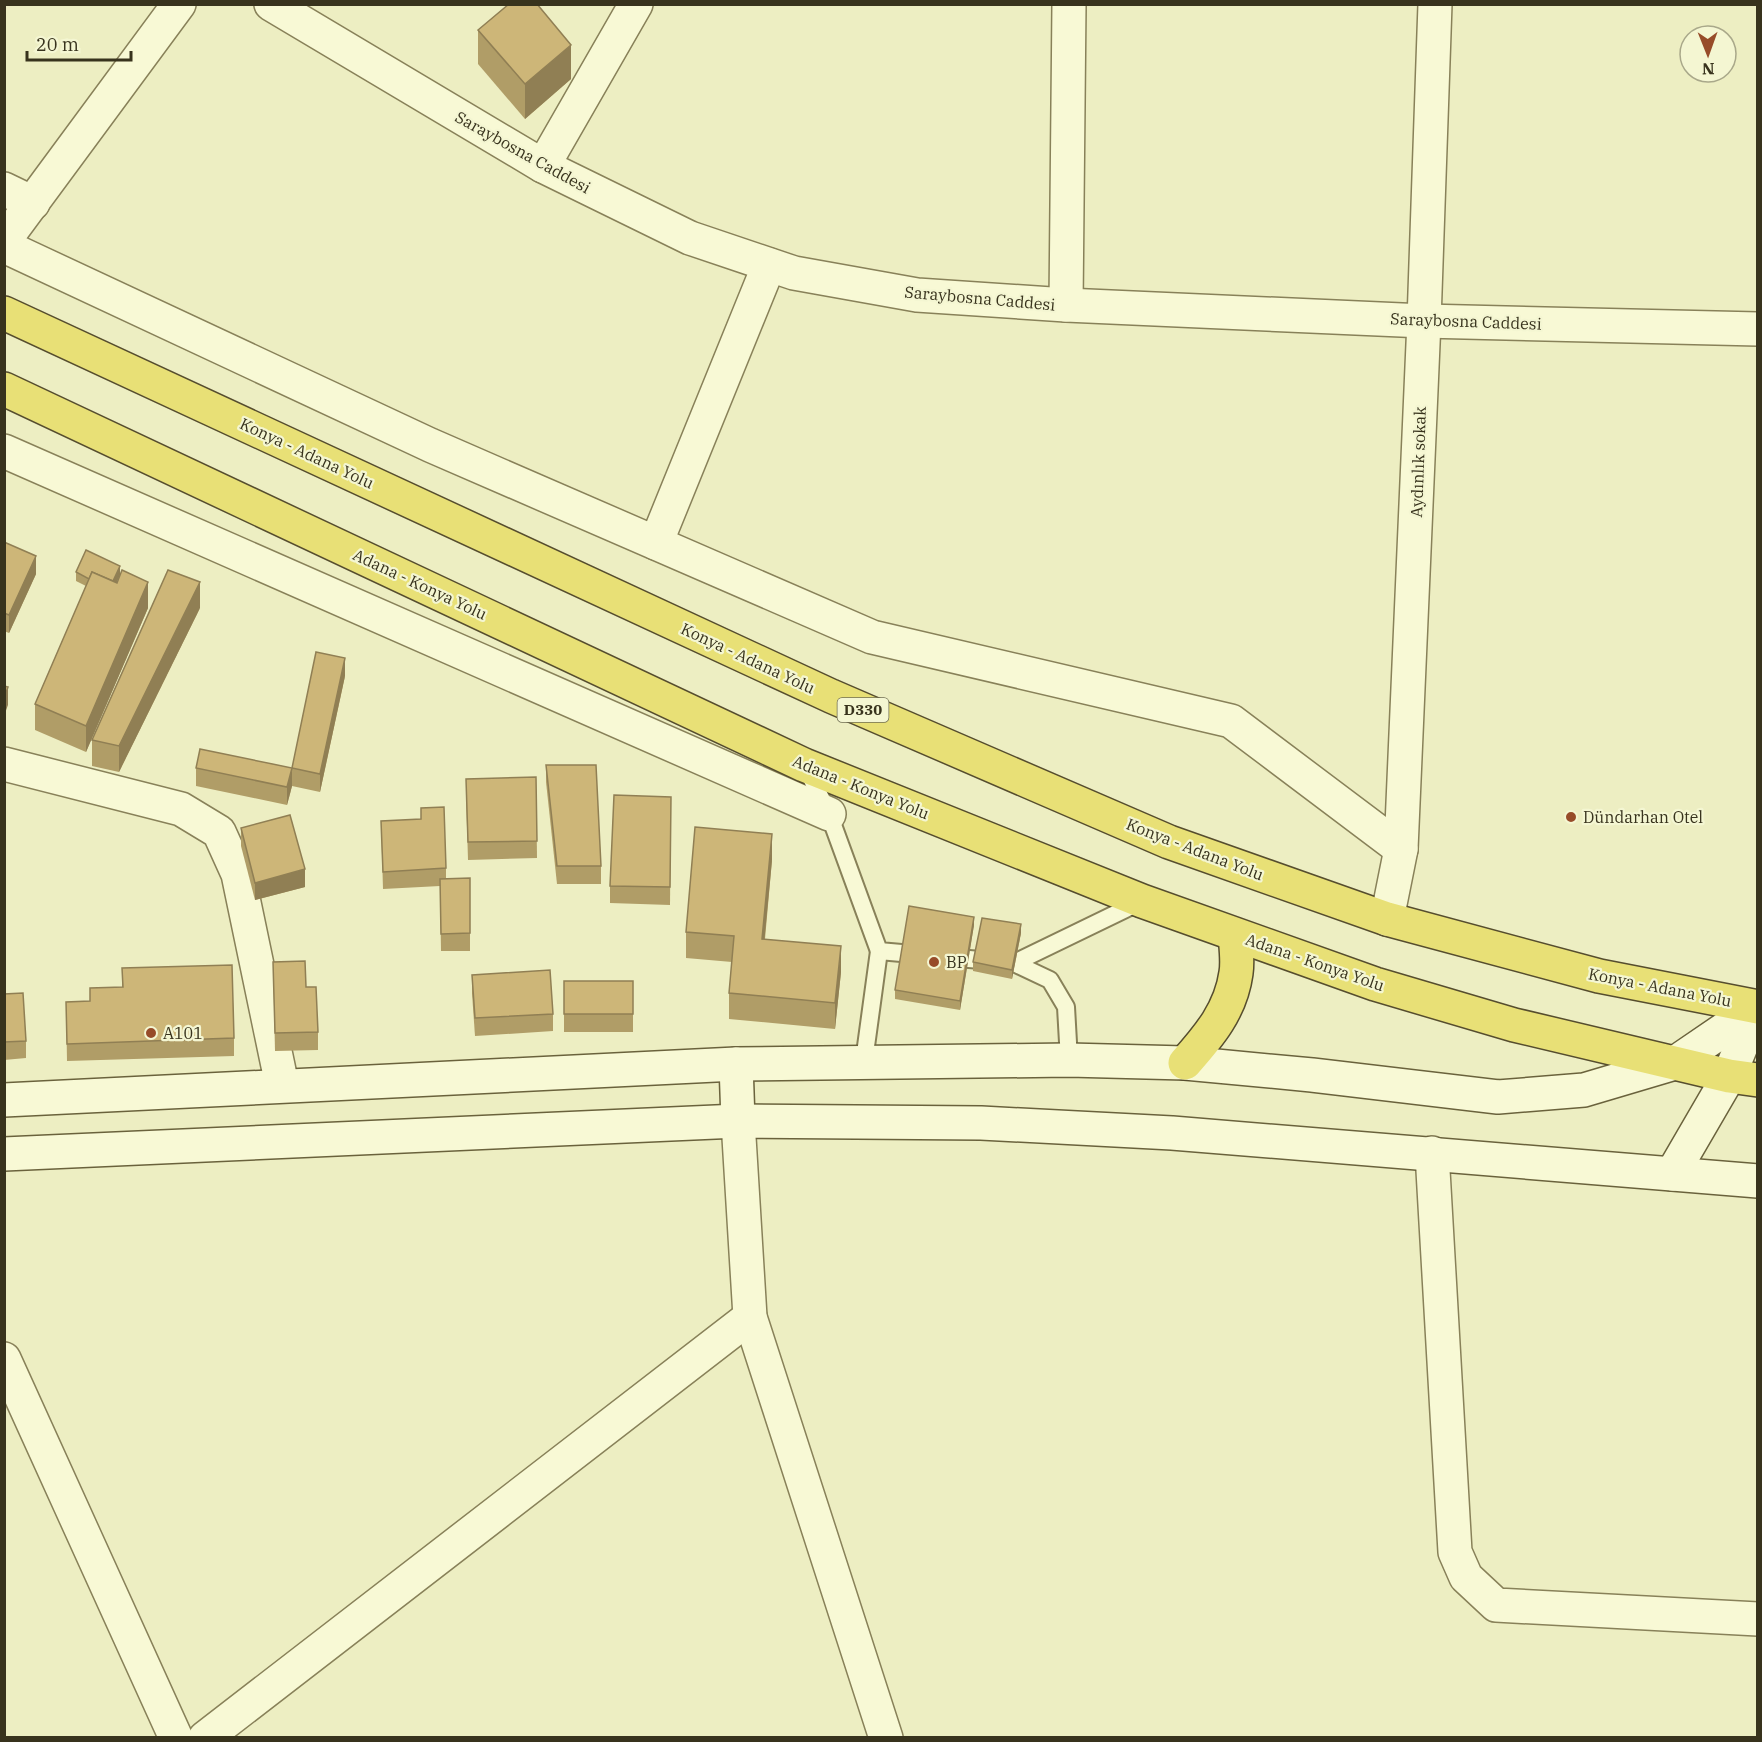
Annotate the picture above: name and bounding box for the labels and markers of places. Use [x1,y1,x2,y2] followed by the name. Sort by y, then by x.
[1583,807,1703,827] place label: Dündarhan Otel
[1564,810,1578,824] marker: Dündarhan Otel
[946,952,967,972] place label: BP
[927,955,941,969] marker: BP
[163,1023,203,1043] place label: A101
[144,1026,158,1040] marker: A101

